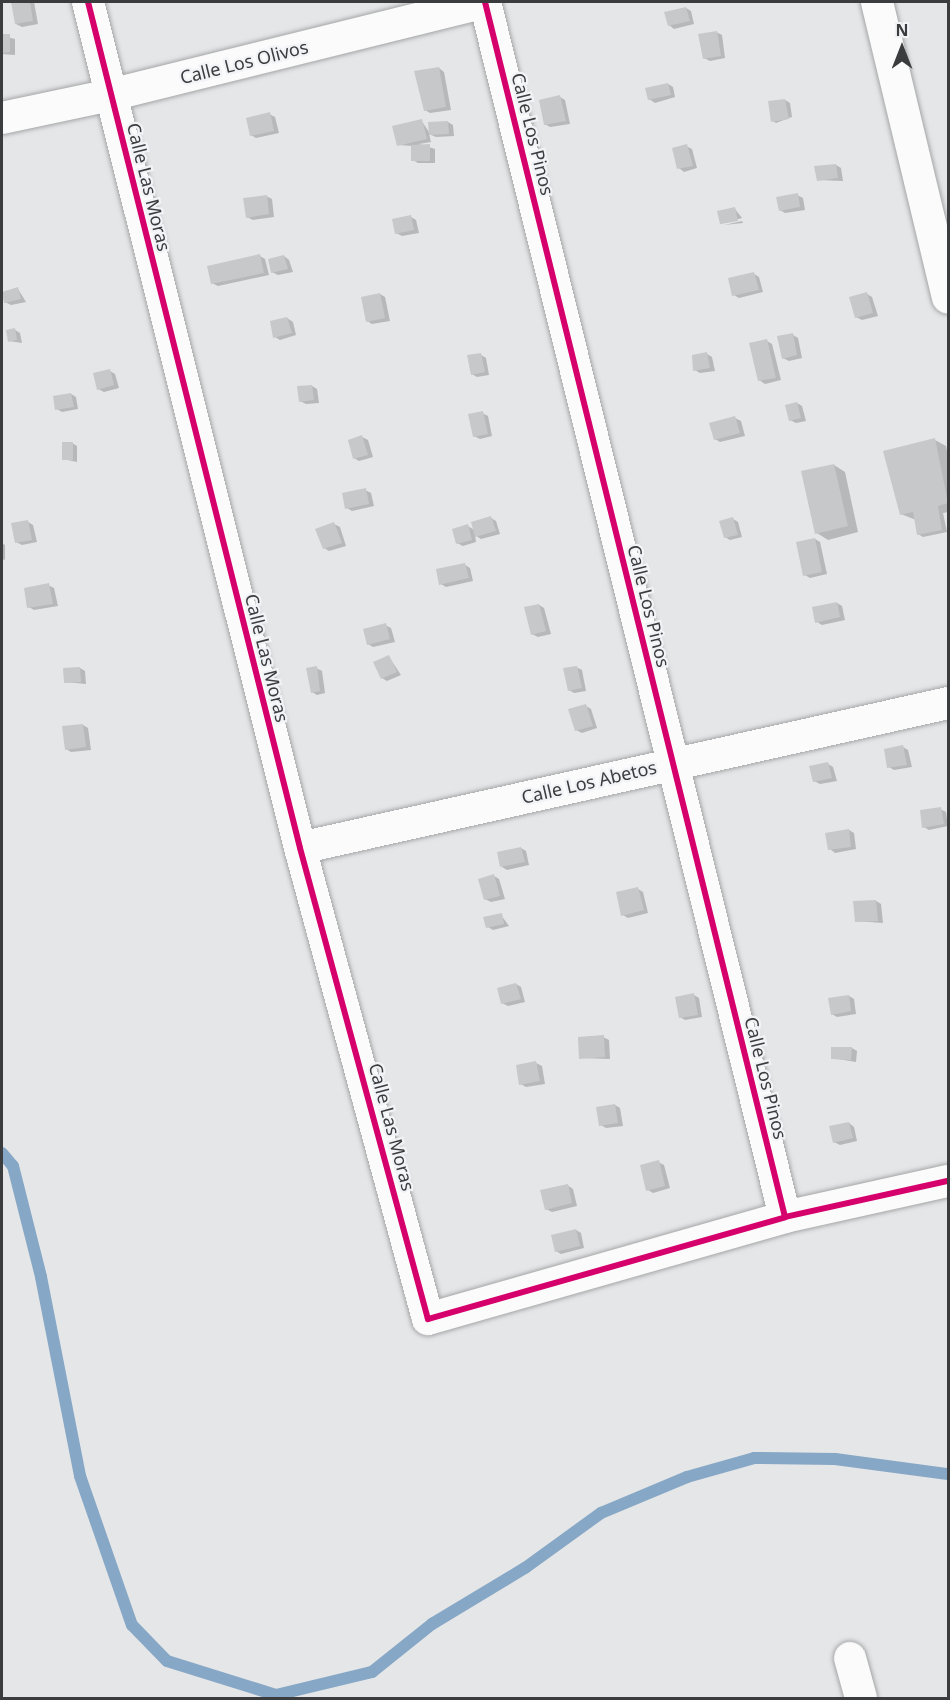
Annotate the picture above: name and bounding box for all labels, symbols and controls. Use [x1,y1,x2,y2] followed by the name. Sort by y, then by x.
[872,18,932,78] north arrow
[895,19,909,41] text: N
[178,36,310,88] street label: Calle Los Olivos
[507,71,559,197] street label: Calle Los Pinos
[123,121,175,253] street label: Calle Las Moras
[623,543,675,669] street label: Calle Los Pinos
[241,592,293,724] street label: Calle Las Moras
[519,756,659,808] street label: Calle Los Abetos
[740,1015,792,1141] street label: Calle Los Pinos
[365,1061,419,1193] street label: Calle Las Moras

